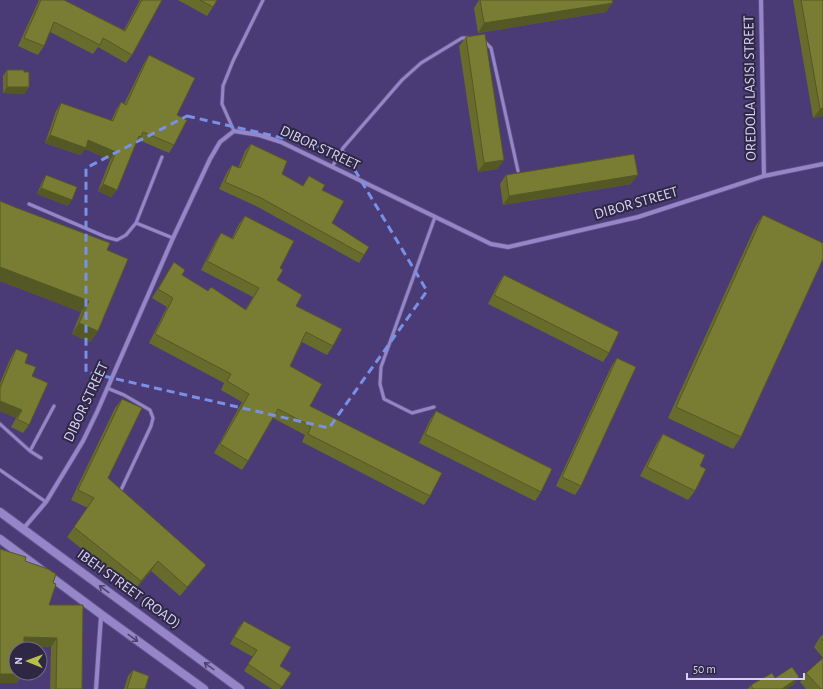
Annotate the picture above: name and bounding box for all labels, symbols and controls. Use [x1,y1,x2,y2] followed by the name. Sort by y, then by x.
[741,14,759,161] street label: OREDOLA LASISI STREET
[278,123,363,173] street label: DIBOR STREET
[592,184,680,222] street label: DIBOR STREET
[61,359,111,444] street label: DIBOR STREET
[75,547,183,631] street label: IBEH STREET (ROAD)
[99,584,110,593] one-way arrow
[127,633,138,642] one-way arrow
[8,641,48,681] north arrow
[687,655,804,681] scale bar
[13,657,24,665] text: N
[204,662,215,670] one-way arrow
[693,663,716,675] text: 50 m

